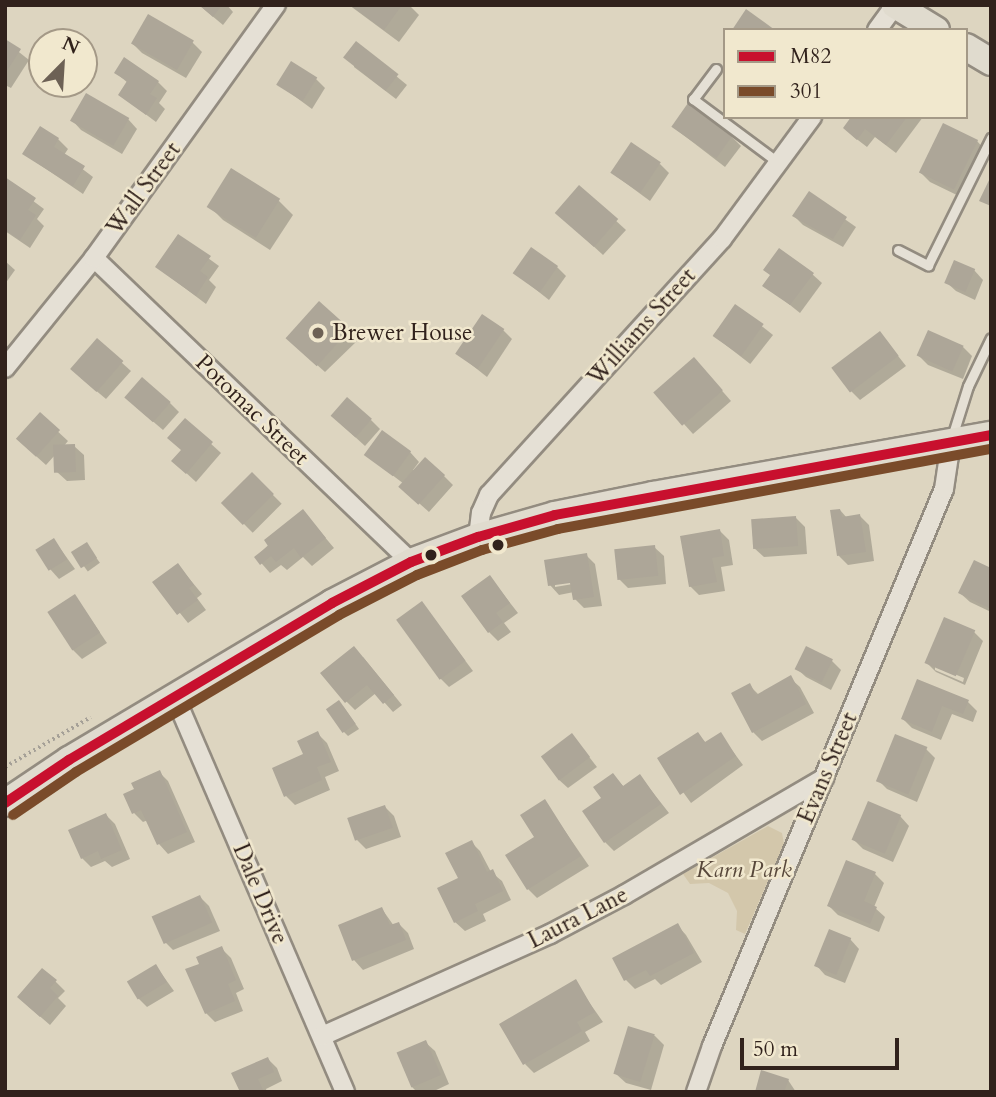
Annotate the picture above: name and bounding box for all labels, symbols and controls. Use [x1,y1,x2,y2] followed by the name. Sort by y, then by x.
[28,28,98,98] north arrow
[723,28,968,119] legend
[58,30,84,61] text: N
[790,42,831,71] text: M82
[790,77,822,106] text: 301
[101,137,187,241] street label: Wall Street
[582,263,702,391] street label: Williams Street
[332,319,472,347] place label: Brewer House
[310,325,326,341] marker: Brewer House
[189,349,315,471] street label: Potomac Street
[491,538,505,552] unlabelled marker
[424,548,438,562] unlabelled marker
[792,708,864,828] street label: Evans Street
[226,839,294,949] street label: Dale Drive
[696,856,792,884] park label: Karn Park
[523,881,633,955] street label: Laura Lane
[744,1024,903,1068] scale bar
[753,1035,798,1064] text: 50 m

